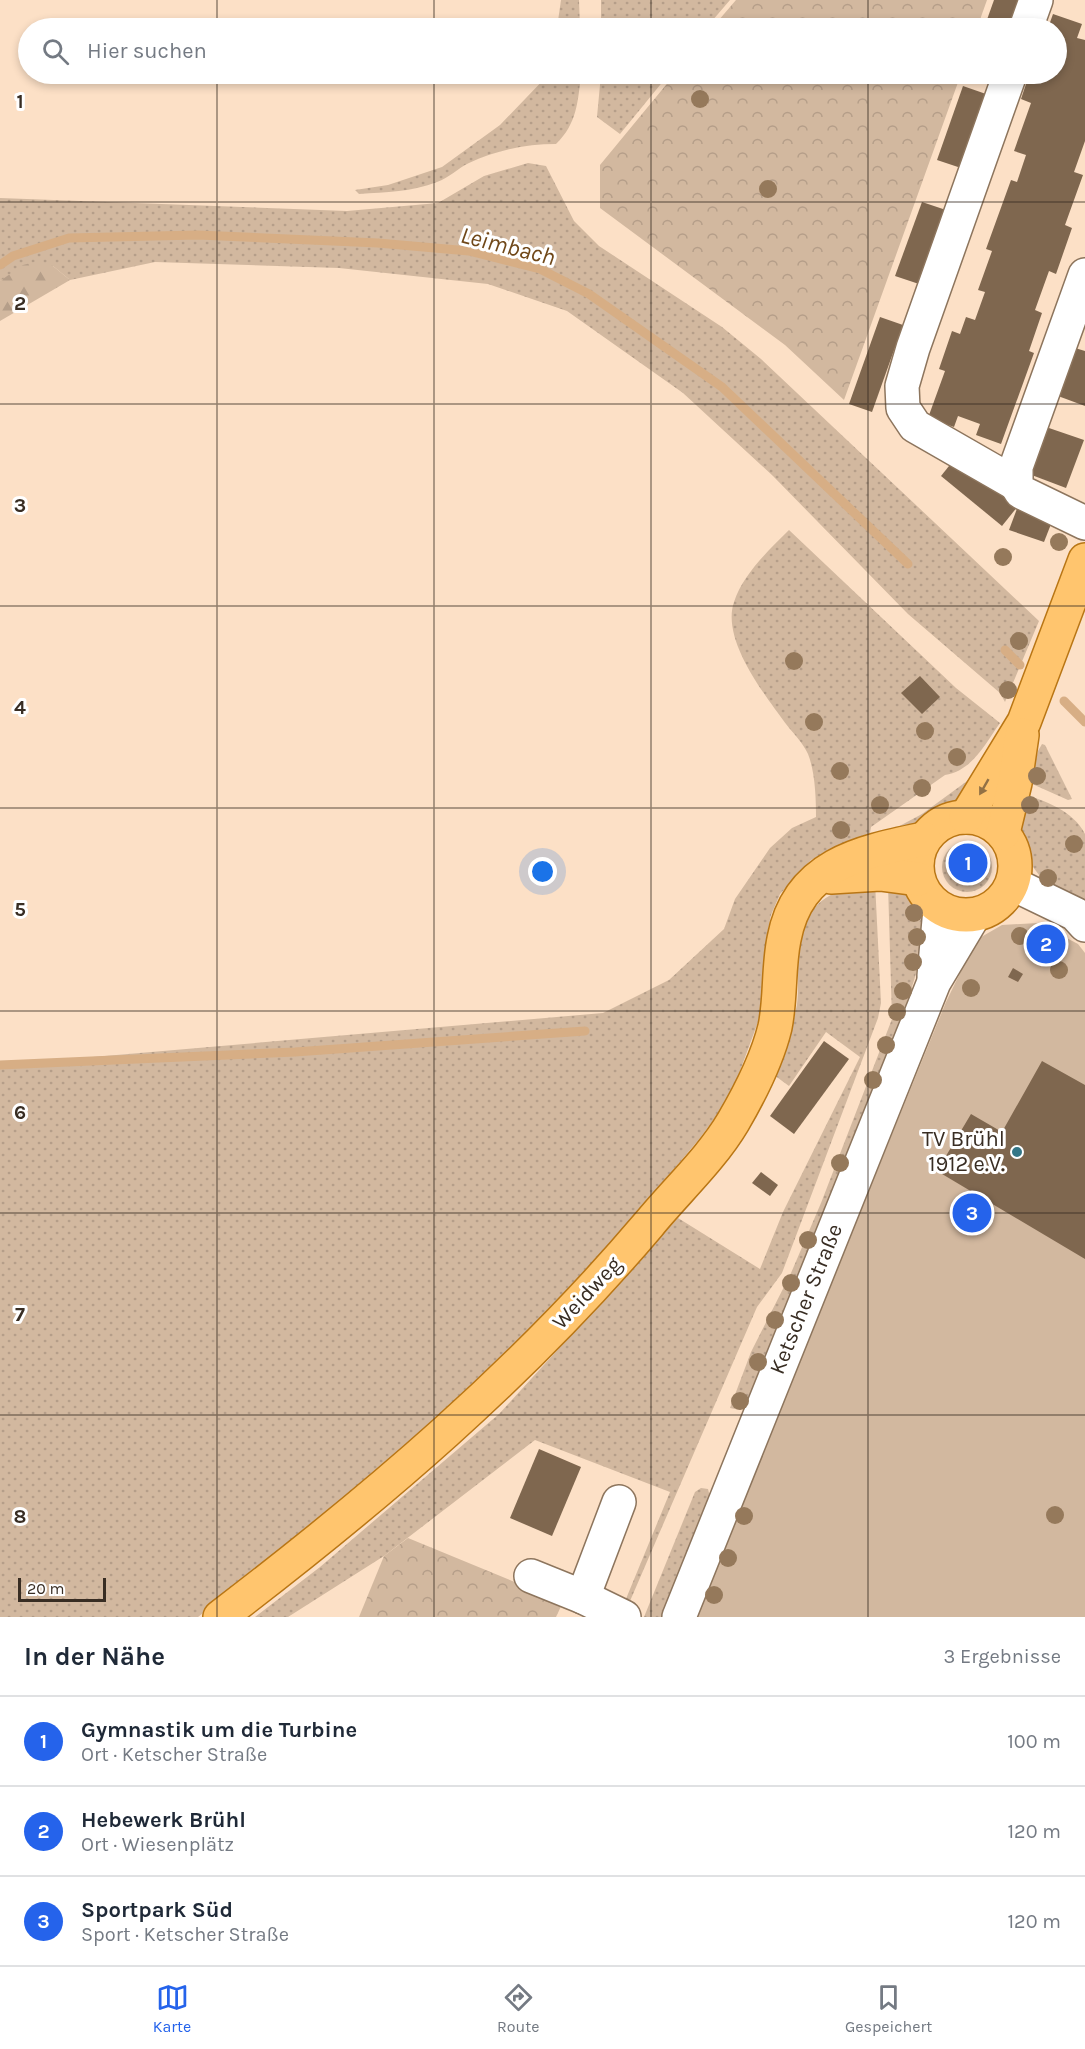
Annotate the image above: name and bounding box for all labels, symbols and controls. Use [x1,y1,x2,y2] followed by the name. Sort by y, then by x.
[18,18,1067,84] search box
[39,35,72,68] icon: search
[87,38,207,64] text: Hier suchen
[16,90,24,113] text: 1
[458,221,558,271] water label: Leimbach
[14,292,26,315] text: 2
[14,494,26,517] text: 3
[14,696,26,719] text: 4
[979,779,989,796] one-way arrow
[948,840,988,886] pin: 1
[528,857,557,886] your location
[14,898,26,921] text: 5
[1026,922,1066,966] pin: 2
[14,1101,26,1124] text: 6
[922,1126,1005,1177] place label: TV Brühl 1912 e.V.
[1010,1145,1024,1159] marker: TV Brühl 1912 e.V.
[952,1190,992,1236] pin: 3
[764,1220,848,1378] street label: Ketscher Straße
[547,1251,627,1335] street label: Weidweg
[15,1303,25,1326] text: 7
[14,1505,26,1528] text: 8
[18,1575,106,1602] scale bar
[27,1579,65,1598] text: 20 m
[24,1641,165,1672] text: In der Nähe
[944,1645,1061,1668] text: 3 Ergebnisse
[81,1717,357,1743] text: Gymnastik um die Turbine
[40,1730,47,1753] text: 1
[1007,1730,1061,1753] text: 100 m
[81,1743,267,1766] text: Ort · Ketscher Straße
[81,1807,246,1833] text: Hebewerk Brühl
[37,1820,50,1843] text: 2
[1007,1820,1061,1843] text: 120 m
[81,1833,234,1856] text: Ort · Wiesenplätz
[81,1897,233,1923] text: Sportpark Süd
[37,1910,50,1933] text: 3
[1007,1910,1061,1933] text: 120 m
[81,1923,289,1946] text: Sport · Ketscher Straße
[153,1981,191,2036] tab: Karte
[497,1981,539,2036] tab: Route
[845,1981,932,2036] tab: Gespeichert

